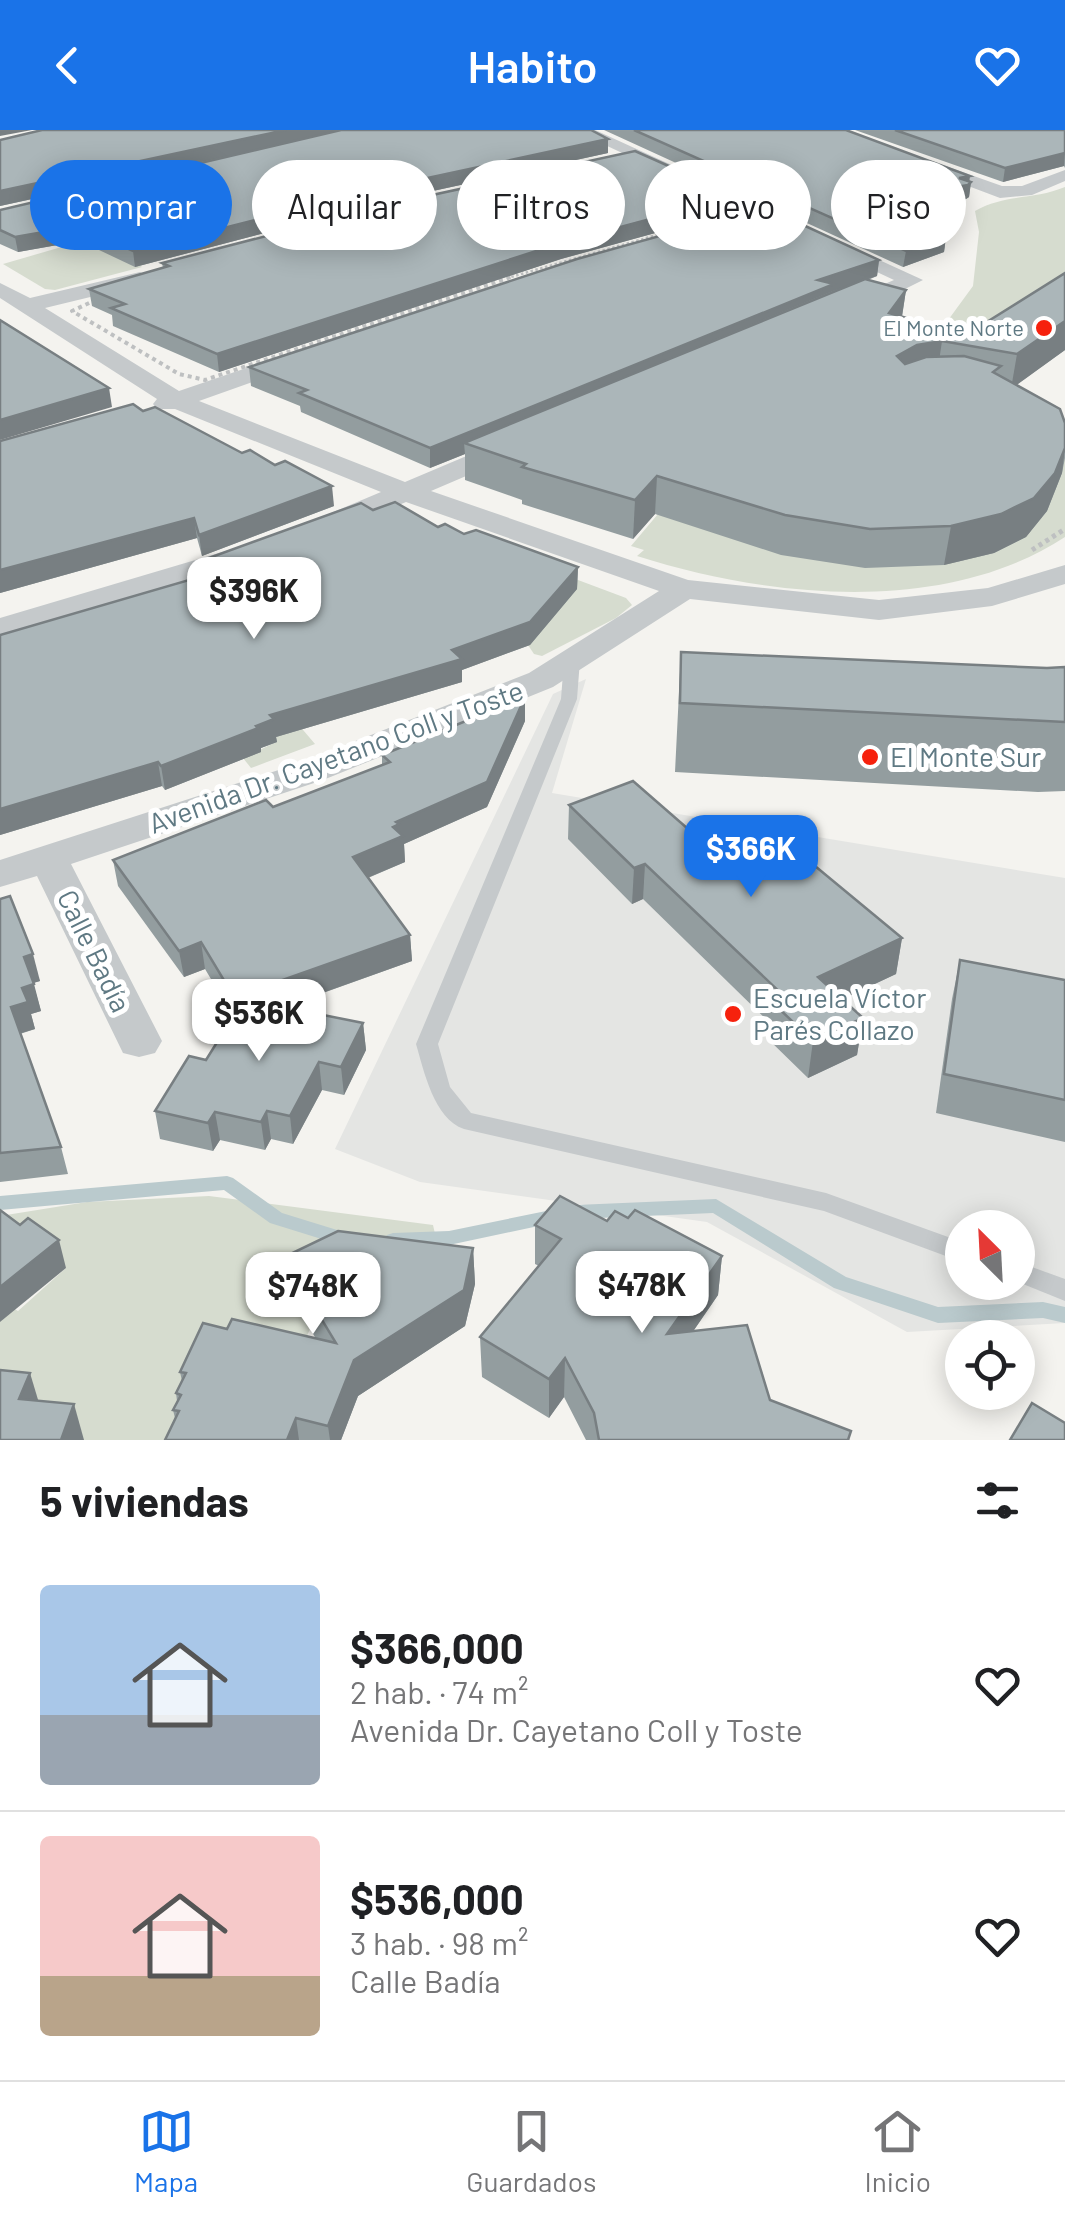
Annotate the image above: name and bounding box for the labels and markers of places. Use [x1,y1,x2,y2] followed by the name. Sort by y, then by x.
[883,314,1024,340] place label: El Monte Norte
[1033,317,1055,339] marker: El Monte Norte
[184,557,324,642] pin: $396K
[890,739,1041,773] place label: El Monte Sur
[859,746,881,768] marker: El Monte Sur
[681,815,821,900] pin: $366K
[189,979,329,1064] pin: $536K
[753,980,926,1046] place label: Escuela Víctor Parés Collazo
[722,1003,744,1025] marker: Escuela Víctor Parés Collazo
[572,1251,712,1336] pin: $478K
[243,1252,383,1337] pin: $748K

